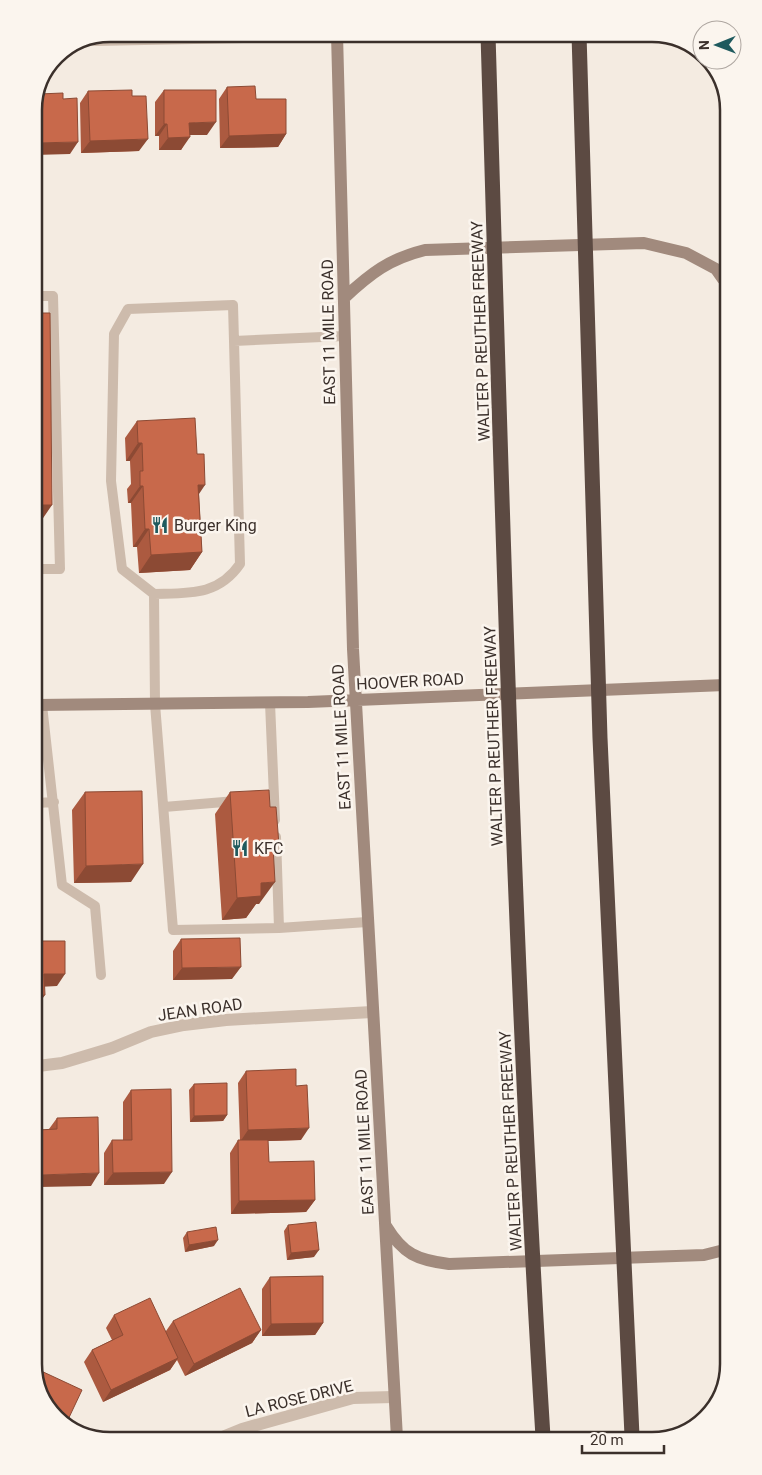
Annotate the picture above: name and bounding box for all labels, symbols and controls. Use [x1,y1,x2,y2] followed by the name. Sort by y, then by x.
[692,20,742,70] north arrow
[696,40,712,50] text: N
[467,220,494,442] street label: WALTER P REUTHER FREEWAY
[318,259,339,405] street label: EAST 11 MILE ROAD
[150,515,170,535] restaurant icon: Burger King
[174,516,257,535] place label: Burger King
[480,625,507,847] street label: WALTER P REUTHER FREEWAY
[328,664,355,810] street label: EAST 11 MILE ROAD
[356,669,464,694] street label: HOOVER ROAD
[230,838,250,858] restaurant icon: KFC
[254,839,283,858] place label: KFC
[156,994,244,1025] street label: JEAN ROAD
[495,1030,526,1252] street label: WALTER P REUTHER FREEWAY
[351,1069,378,1215] street label: EAST 11 MILE ROAD
[243,1376,355,1421] street label: LA ROSE DRIVE
[582,1422,664,1454] scale bar
[590,1431,624,1449] text: 20 m

